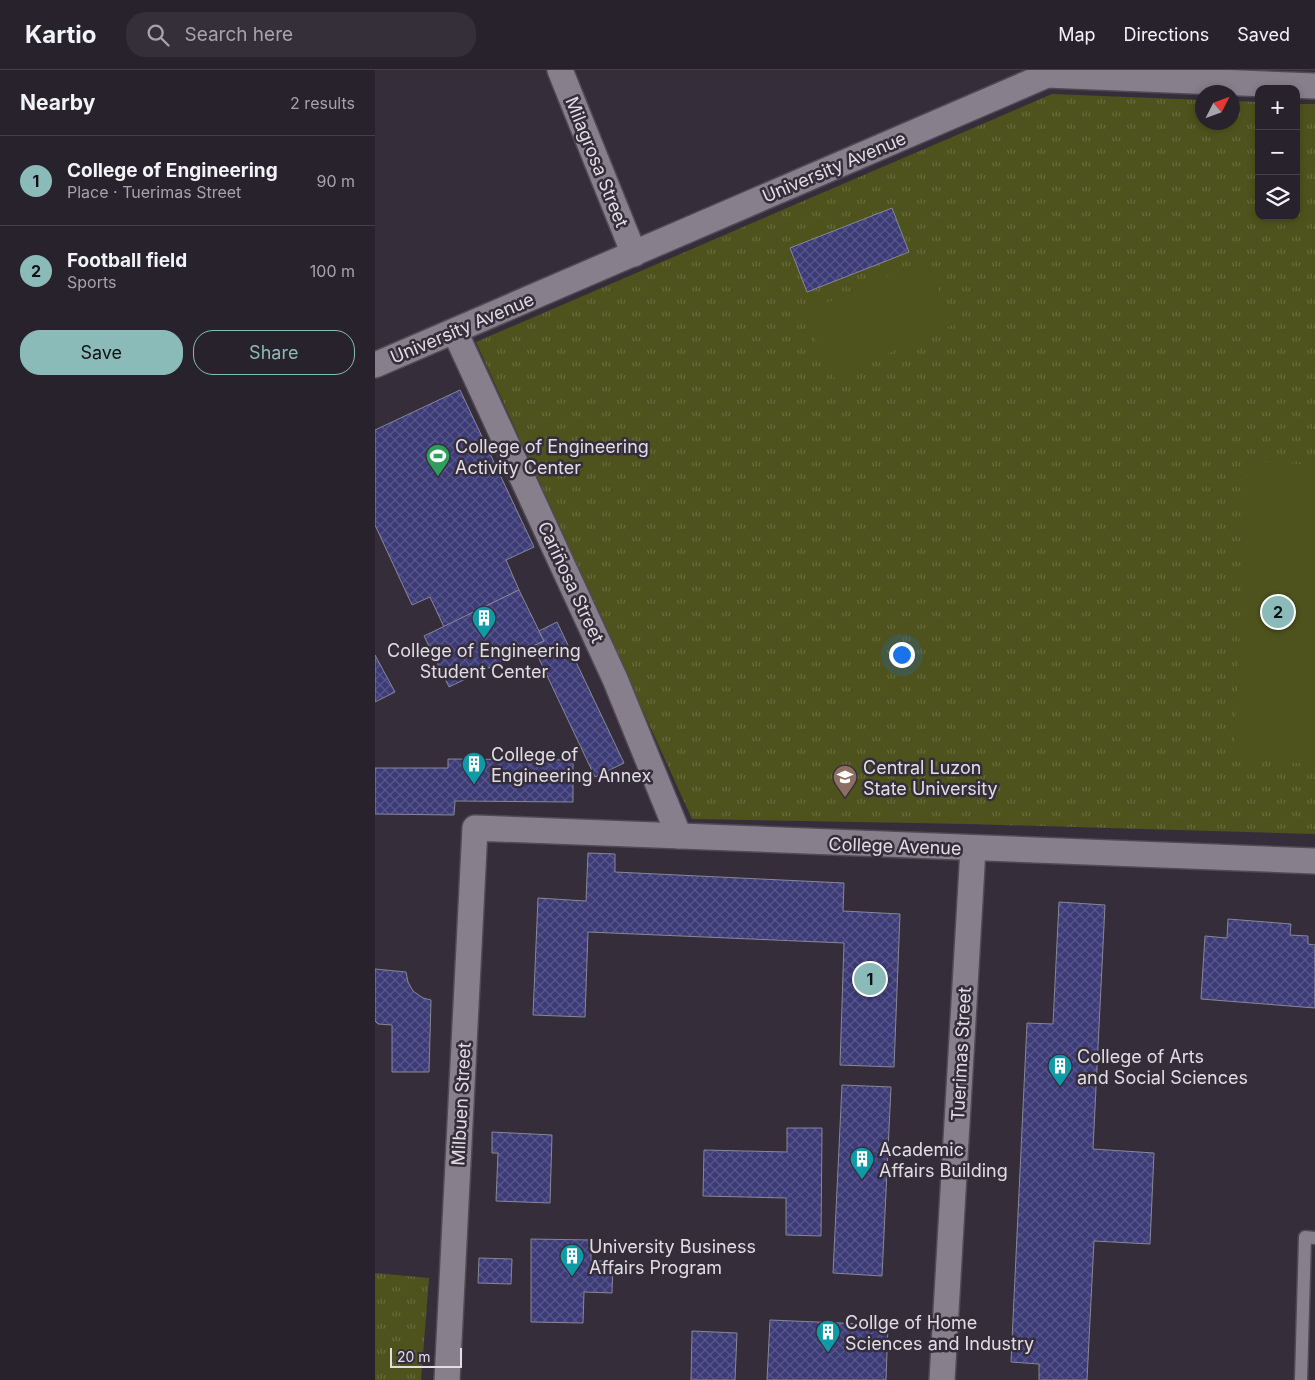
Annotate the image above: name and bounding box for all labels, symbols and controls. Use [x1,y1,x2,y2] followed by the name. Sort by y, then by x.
[126,12,476,57] search box
[25,20,96,49] text: Kartio
[144,21,172,49] icon: search
[184,23,293,46] text: Search here
[1058,24,1096,45] text: Map
[1124,24,1209,45] text: Directions
[1237,24,1290,45] text: Saved
[1195,85,1240,130] north arrow
[1255,85,1300,220] map controls
[1255,85,1300,130] button: +
[20,90,95,115] text: Nearby
[290,93,355,113] text: 2 results
[561,94,633,230] street label: Milagrosa Street
[759,127,909,207] street label: University Avenue
[1255,130,1300,175] button: −
[67,159,278,182] text: College of Engineering
[33,171,39,191] text: 1
[316,171,355,191] text: 90 m
[1255,175,1300,220] button: layers
[67,182,241,202] text: Place · Tuerimas Street
[67,249,187,272] text: Football field
[31,261,41,281] text: 2
[310,261,355,281] text: 100 m
[67,272,116,292] text: Sports
[387,288,537,368] street label: University Avenue
[20,330,183,375] button: Save
[193,330,355,375] button: Share
[455,436,649,478] place label: College of Engineering Activity Center
[425,443,451,477] sports icon: College of Engineering Activity Center
[534,518,608,646] street label: Cariñosa Street
[1262,593,1294,631] pin: 2
[471,605,497,639] building icon: College of Engineering Student Center
[387,640,581,682] place label: College of Engineering Student Center
[889,642,915,668] your location
[491,744,651,786] place label: College of Engineering Annex
[461,751,487,785] building icon: College of Engineering Annex
[863,757,998,799] place label: Central Luzon State University
[832,764,858,798] school or university icon: Central Luzon State University
[828,833,962,859] street label: College Avenue
[854,960,886,998] pin: 1
[947,986,975,1121] street label: Tuerimas Street
[447,1042,475,1166] street label: Milbuen Street
[1077,1046,1248,1088] place label: College of Arts and Social Sciences
[1047,1053,1073,1087] building icon: College of Arts and Social Sciences
[879,1139,1008,1181] place label: Academic Affairs Building
[849,1146,875,1180] building icon: Academic Affairs Building
[589,1236,756,1278] place label: University Business Affairs Program
[559,1243,585,1277] building icon: University Business Affairs Program
[845,1312,1034,1354] place label: Collge of Home Sciences and Industry
[815,1319,841,1353] building icon: Collge of Home Sciences and Industry
[390,1345,463,1368] scale bar
[397,1348,431,1365] text: 20 m

